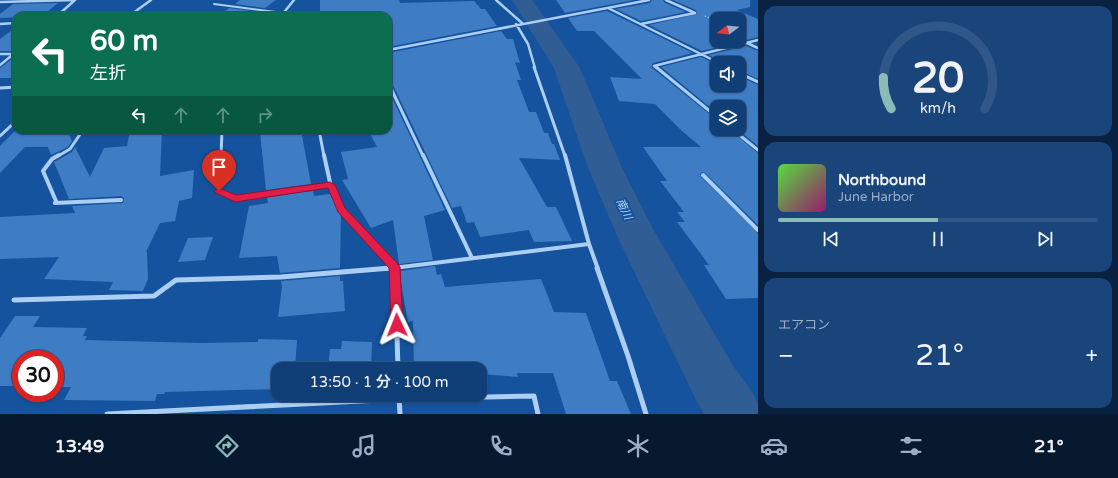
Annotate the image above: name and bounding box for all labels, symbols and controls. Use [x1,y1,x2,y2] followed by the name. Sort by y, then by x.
[710,12,746,48] north arrow
[710,12,746,136] map controls
[90,24,158,58] text: 60 m
[24,28,76,80] icon: left
[912,54,964,104] text: 20
[710,56,746,92] button: sound
[90,62,126,84] text: 左折
[710,100,746,136] button: layers
[920,100,956,117] text: km/h
[128,104,150,126] icon: left
[170,104,192,126] icon: ahead
[212,104,234,126] icon: ahead
[254,104,276,126] icon: right
[202,150,236,191] pin
[208,156,230,178] icon: arrive
[838,171,926,189] text: Northbound
[838,189,914,205] text: June Harbor
[613,196,635,223] water label: 南川
[820,228,842,250] icon: previous
[927,228,949,250] icon: pause
[1034,228,1056,250] icon: next
[376,304,418,346] position arrow
[778,317,830,333] text: エアコン
[915,337,964,374] text: 21°
[778,343,794,369] text: −
[1086,343,1098,369] text: +
[12,350,64,402] speed limit sign: 30
[309,373,449,391] text: 13:50 · 1 分 · 100 m
[213,432,241,460] icon: directions
[350,432,378,460] icon: music
[487,432,515,460] icon: phone
[624,432,652,460] icon: climate
[760,432,788,460] icon: car
[897,432,925,460] icon: filters
[54,435,104,457] text: 13:49
[1034,435,1064,457] text: 21°

